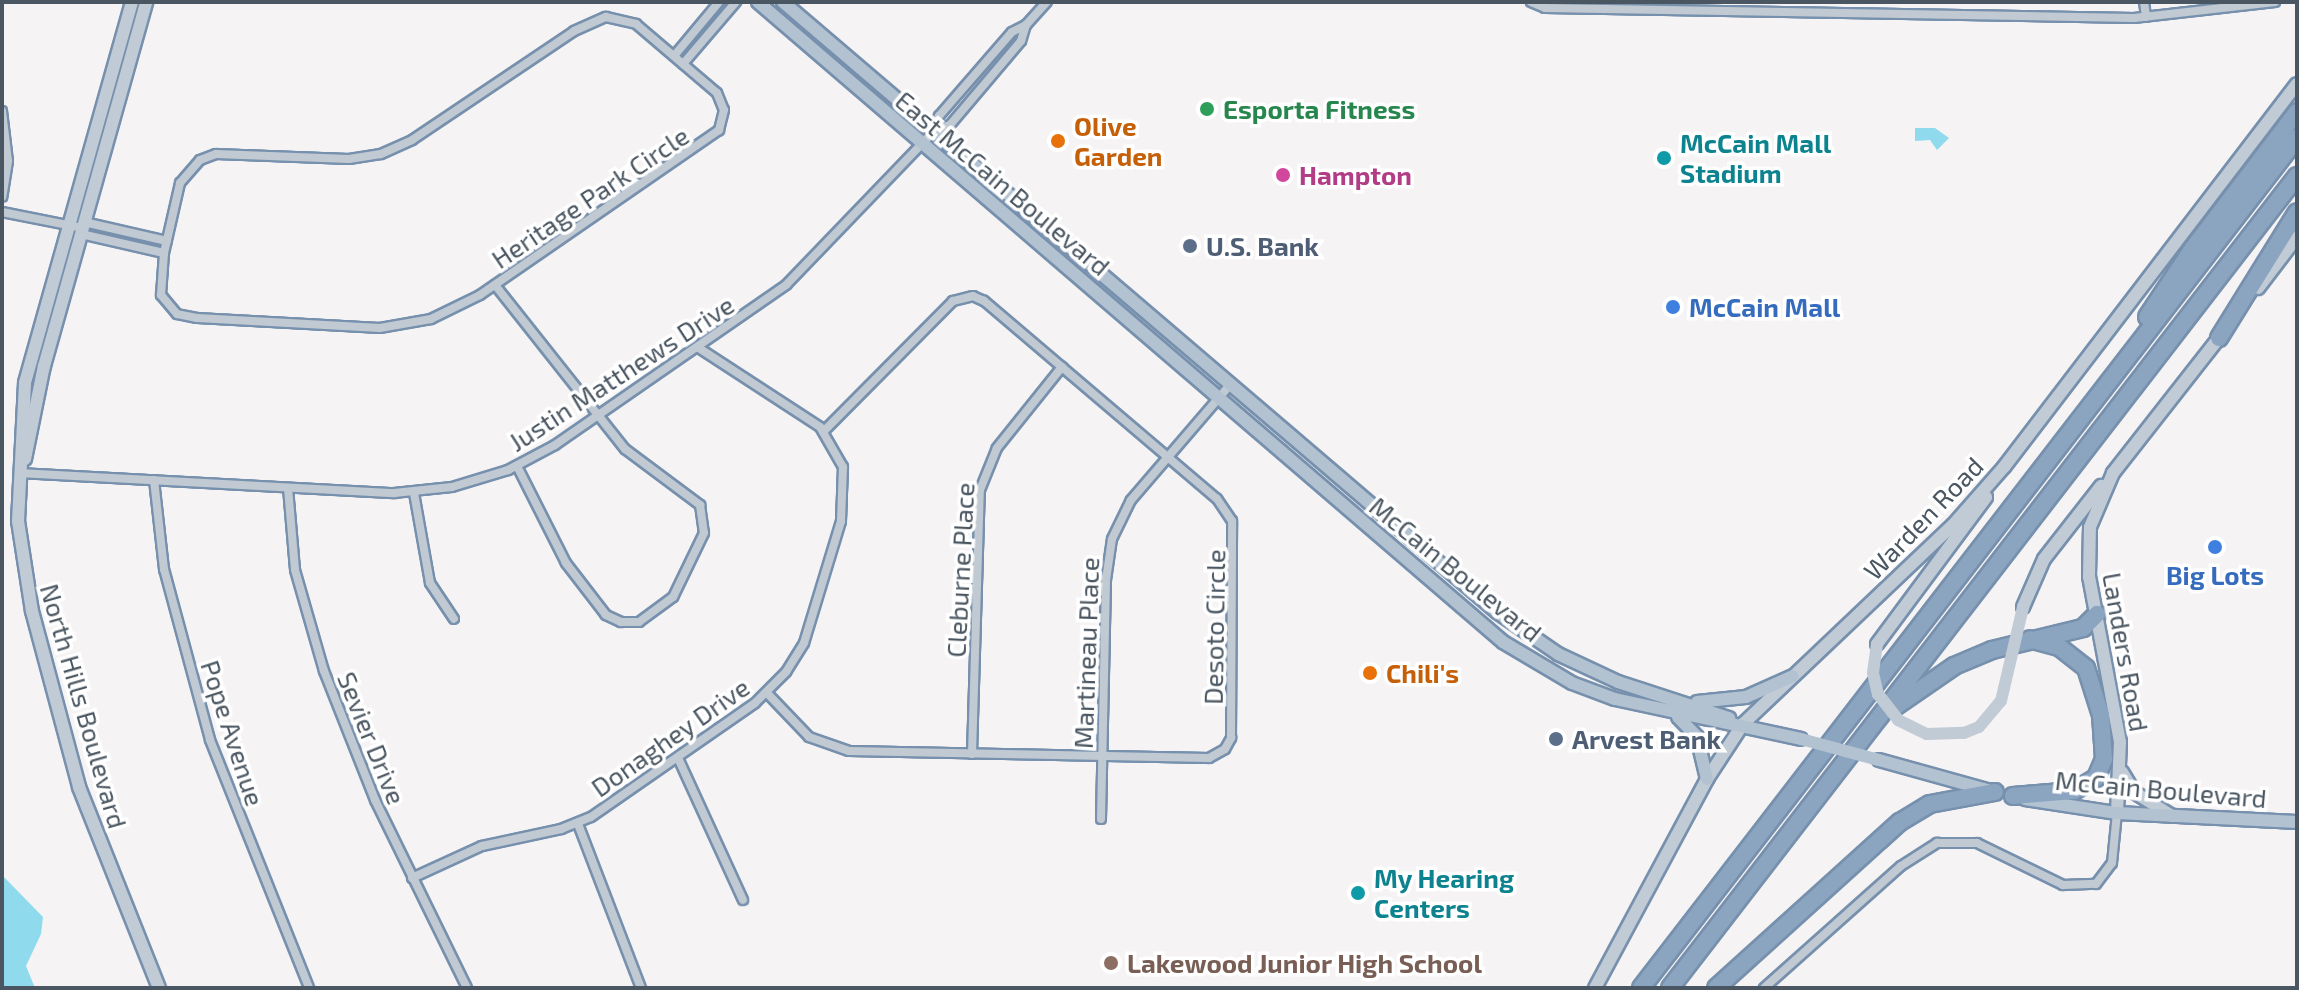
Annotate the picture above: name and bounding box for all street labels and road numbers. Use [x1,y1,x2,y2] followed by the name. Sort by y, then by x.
[890,84,1116,282] street label: East McCain Boulevard
[485,119,695,275] street label: Heritage Park Circle
[503,289,739,457] street label: Justin Matthews Drive
[1857,450,1989,586] street label: Warden Road
[940,482,980,658] street label: Cleburne Place
[1364,490,1548,648] street label: McCain Boulevard
[1197,549,1231,705] street label: Desoto Circle
[1067,557,1105,749] street label: Martineau Place
[2097,570,2155,734] street label: Landers Road
[34,580,134,832] street label: North Hills Boulevard
[195,656,271,810] street label: Pope Avenue
[331,667,413,809] street label: Sevier Drive
[585,671,755,803] street label: Donaghey Drive
[2054,764,2268,814] street label: McCain Boulevard

